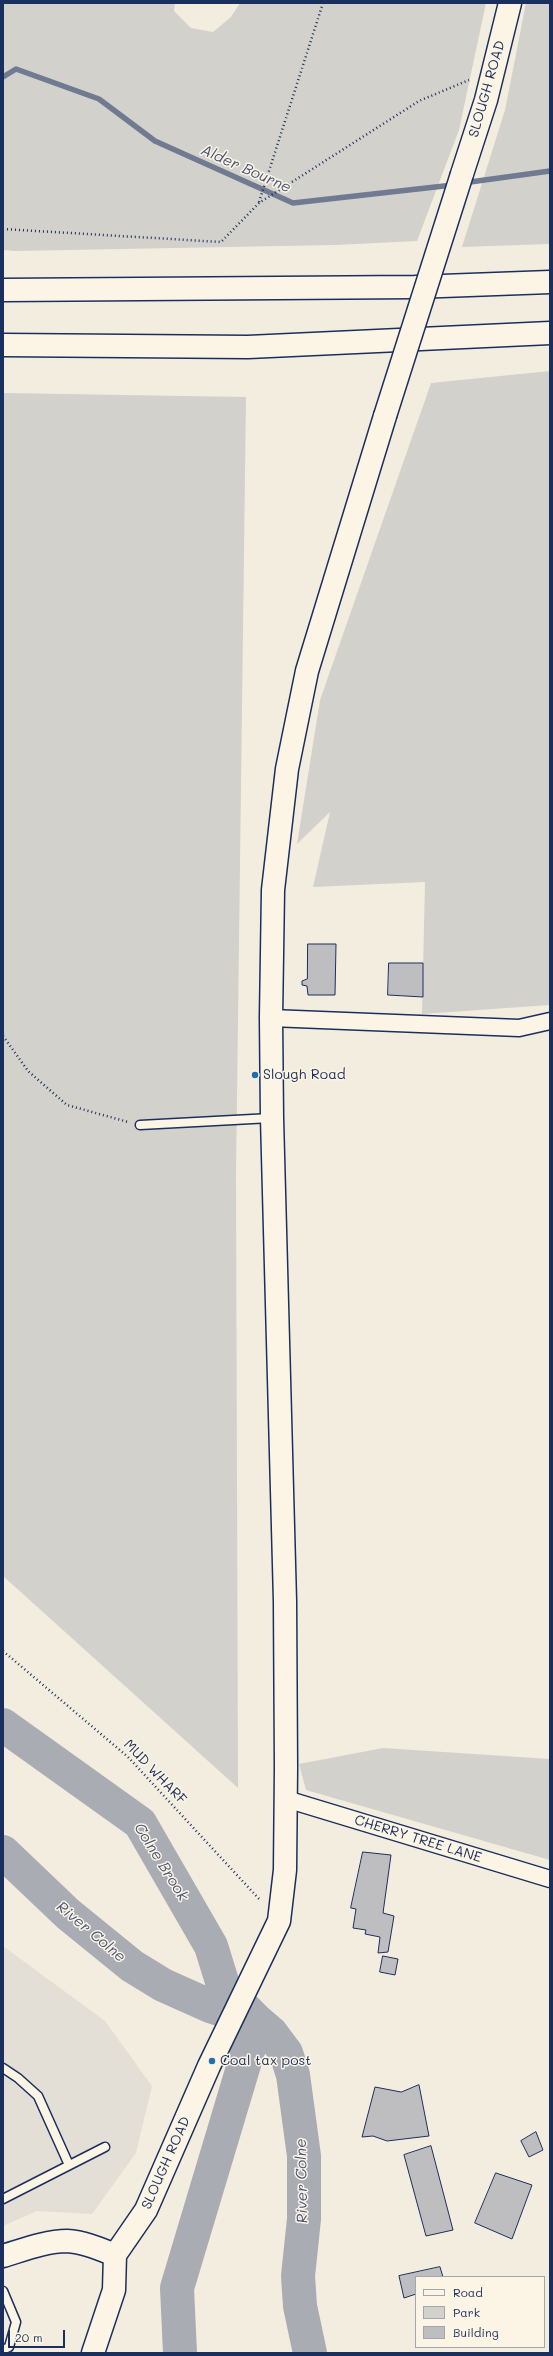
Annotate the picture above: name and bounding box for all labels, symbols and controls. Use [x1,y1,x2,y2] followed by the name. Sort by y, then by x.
[465,39,509,139] street label: SLOUGH ROAD
[198,141,294,197] water label: Alder Bourne
[263,1067,346,1083] place label: Slough Road
[250,1070,260,1080] marker: Slough Road
[120,1736,190,1808] street label: MUD WHARF
[352,1812,484,1866] street label: CHERRY TREE LANE
[130,1820,192,1904] water label: Colne Brook
[53,1898,129,1966] water label: River Colne
[220,2053,311,2069] place label: Coal tax post
[207,2056,217,2066] marker: Coal tax post
[138,2114,194,2212] street label: SLOUGH ROAD
[292,2138,312,2224] water label: River Colne
[415,2276,545,2348] legend
[453,2284,483,2300] text: Road
[453,2304,480,2320] text: Park
[10,2322,67,2348] scale bar
[453,2324,499,2340] text: Building
[15,2329,43,2345] text: 20 m

